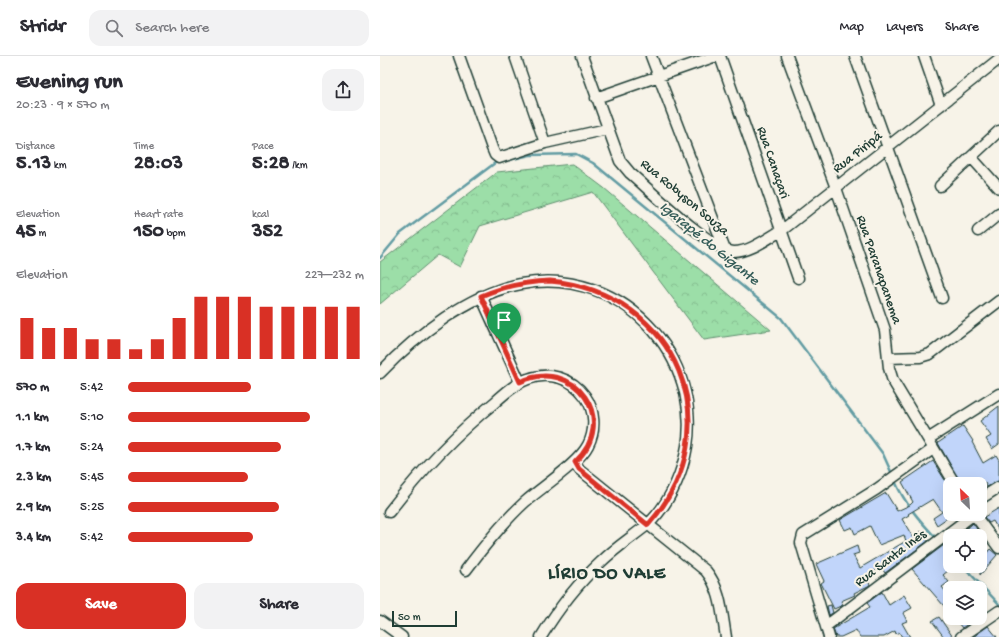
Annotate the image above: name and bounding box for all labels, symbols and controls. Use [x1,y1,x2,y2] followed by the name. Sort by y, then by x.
[89,10,369,46] search box
[20,16,65,39] text: Stridr
[103,17,125,39] icon: search
[135,19,209,37] text: Search here
[840,19,864,36] text: Map
[886,19,923,36] text: Layers
[945,19,979,36] text: Share
[322,69,364,111] button: share
[16,70,123,96] text: Evening run
[16,98,109,113] text: 20:23 · 9 × 570 m
[752,125,792,201] street label: Rua Canaçari
[830,128,887,178] street label: Rua Piripá
[16,141,55,153] text: Distance
[134,141,154,153] text: Time
[252,141,274,153] text: Pace
[16,153,51,176] text: 5.13
[134,153,183,176] text: 28:03
[252,153,290,176] text: 5:28
[636,156,733,241] street label: Rua Robyson Souza
[51,160,67,172] text: km
[290,160,308,172] text: /km
[655,198,764,291] water label: Igarapé do Gigante
[16,209,60,221] text: Elevation
[134,209,183,221] text: Heart rate
[252,209,269,221] text: kcal
[851,213,905,328] street label: Rua Paranapanema
[16,221,36,244] text: 45
[134,221,164,244] text: 150
[252,221,283,244] text: 352
[36,228,46,240] text: m
[164,228,186,240] text: bpm
[16,268,68,283] text: Elevation
[305,268,364,283] text: 227–232 m
[487,303,521,344] pin
[493,309,515,331] icon: arrive
[16,380,49,395] text: 570 m
[80,380,103,395] text: 5:42
[16,410,49,425] text: 1.1 km
[80,410,104,425] text: 5:10
[16,440,50,455] text: 1.7 km
[80,440,103,455] text: 5:24
[16,470,51,485] text: 2.3 km
[80,470,104,485] text: 5:45
[943,477,987,521] north arrow
[943,477,987,625] map controls
[16,500,51,515] text: 2.9 km
[80,500,104,515] text: 5:25
[852,526,931,591] street label: Rua Santa Inês
[943,529,987,573] button: locate
[16,530,51,545] text: 3.4 km
[80,530,103,545] text: 5:42
[548,563,667,585] district label: LÍRIO DO VALE
[943,581,987,625] button: layers
[16,583,186,629] button: Save
[194,583,364,629] button: Share
[392,609,457,628] scale bar
[398,612,420,624] text: 50 m

